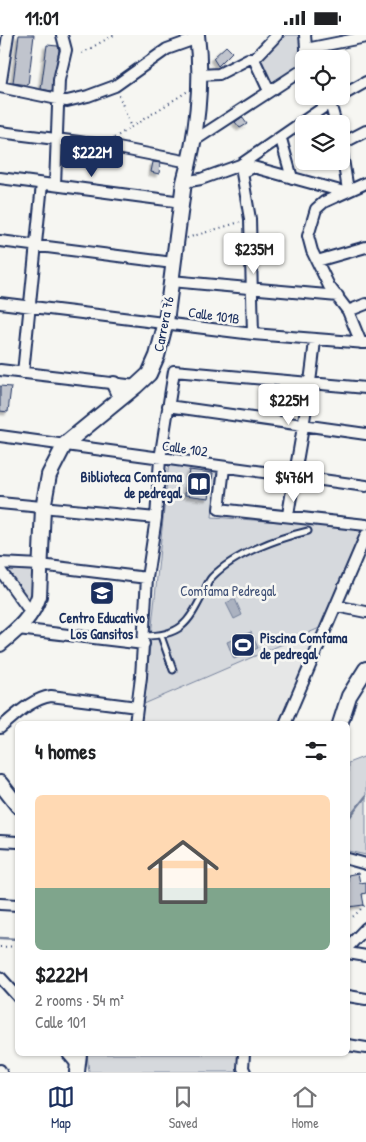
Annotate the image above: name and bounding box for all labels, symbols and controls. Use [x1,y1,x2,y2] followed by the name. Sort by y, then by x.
[25,5,59,31] text: 11:01
[295,50,350,170] map controls
[295,50,350,105] button: locate
[295,115,350,170] button: layers
[57,135,127,178] pin: $222M
[72,141,112,163] text: $222M
[219,233,289,275] pin: $235M
[234,238,274,260] text: $235M
[148,294,178,353] street label: Carrera 76
[187,302,241,328] street label: Calle 101B
[254,383,324,426] pin: $225M
[269,389,309,411] text: $225M
[161,435,209,461] street label: Calle 102
[259,461,329,503] pin: $476M
[275,466,313,488] text: $476M
[81,467,183,504] place label: Biblioteca Comfama de pedregal
[186,471,212,497] library icon: Biblioteca Comfama de pedregal
[89,580,115,606] school or university icon: Centro Educativo Los Gansitos
[180,581,276,601] park label: Comfama Pedregal
[59,608,145,643] place label: Centro Educativo Los Gansitos
[260,628,348,665] place label: Piscina Comfama de pedregal
[230,632,256,658] sports icon: Piscina Comfama de pedregal
[35,737,96,766] text: 4 homes
[302,737,330,765] icon: filters
[138,827,228,917] icon: home
[35,960,88,989] text: $222M
[35,989,124,1011] text: 2 rooms · 54 m²
[35,1011,86,1033] text: Calle 101
[47,1083,75,1132] tab: Map
[169,1083,197,1132] tab: Saved
[291,1083,319,1132] tab: Home

